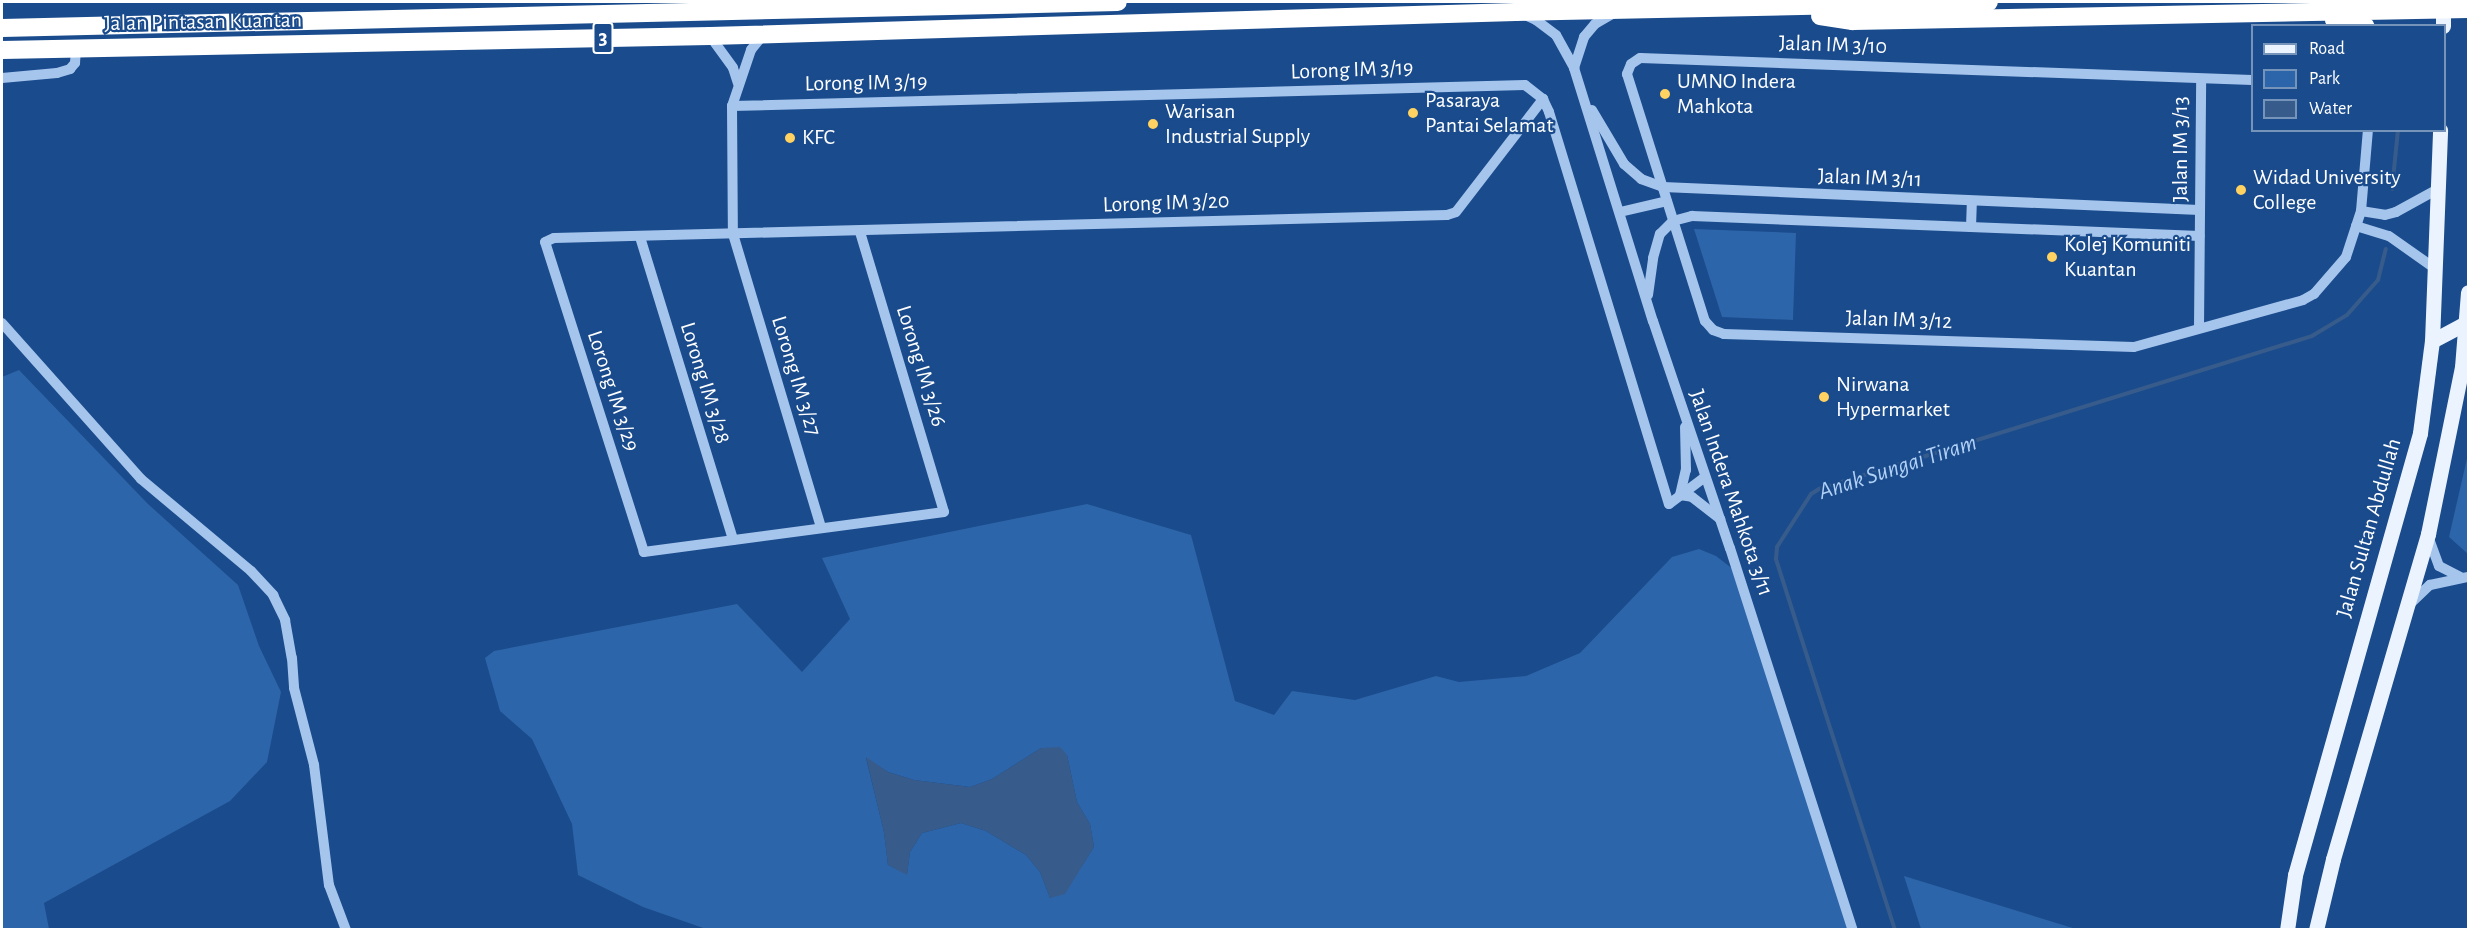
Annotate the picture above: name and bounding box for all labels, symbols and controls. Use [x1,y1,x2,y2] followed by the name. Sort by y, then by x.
[104,7,302,37] street label: Jalan Pintasan Kuantan
[591,20,615,56] road number: 3
[2251,24,2446,132] legend
[1778,30,1888,60] street label: Jalan IM 3/10
[2309,40,2345,58] text: Road
[1290,55,1414,85] street label: Lorong IM 3/19
[1677,68,1796,119] place label: UMNO Indera Mahkota
[804,69,928,97] street label: Lorong IM 3/19
[2309,70,2340,88] text: Park
[1425,87,1554,138] place label: Pasaraya Pantai Selamat
[1658,87,1672,101] marker: UMNO Indera Mahkota
[2168,96,2194,202] street label: Jalan IM 3/13
[1165,98,1310,150] place label: Warisan Industrial Supply
[2309,100,2352,118] text: Water
[1406,106,1420,120] marker: Pasaraya Pantai Selamat
[1146,117,1160,131] marker: Warisan Industrial Supply
[802,125,835,151] place label: KFC
[783,131,797,145] marker: KFC
[1817,163,1923,193] street label: Jalan IM 3/11
[2253,164,2401,216] place label: Widad University College
[2234,183,2248,197] marker: Widad University College
[1102,188,1230,218] street label: Lorong IM 3/20
[2064,231,2191,282] place label: Kolej Komuniti Kuantan
[2045,250,2059,264] marker: Kolej Komuniti Kuantan
[890,302,952,430] street label: Lorong IM 3/26
[1845,305,1953,335] street label: Jalan IM 3/12
[765,313,827,439] street label: Lorong IM 3/27
[674,319,736,447] street label: Lorong IM 3/28
[581,327,645,455] street label: Lorong IM 3/29
[1836,371,1950,422] place label: Nirwana Hypermarket
[1683,386,1779,600] street label: Jalan Indera Mahkota 3/11
[1817,390,1831,404] marker: Nirwana Hypermarket
[1815,429,1981,507] water label: Anak Sungai Tiram
[2331,435,2407,621] street label: Jalan Sultan Abdullah

